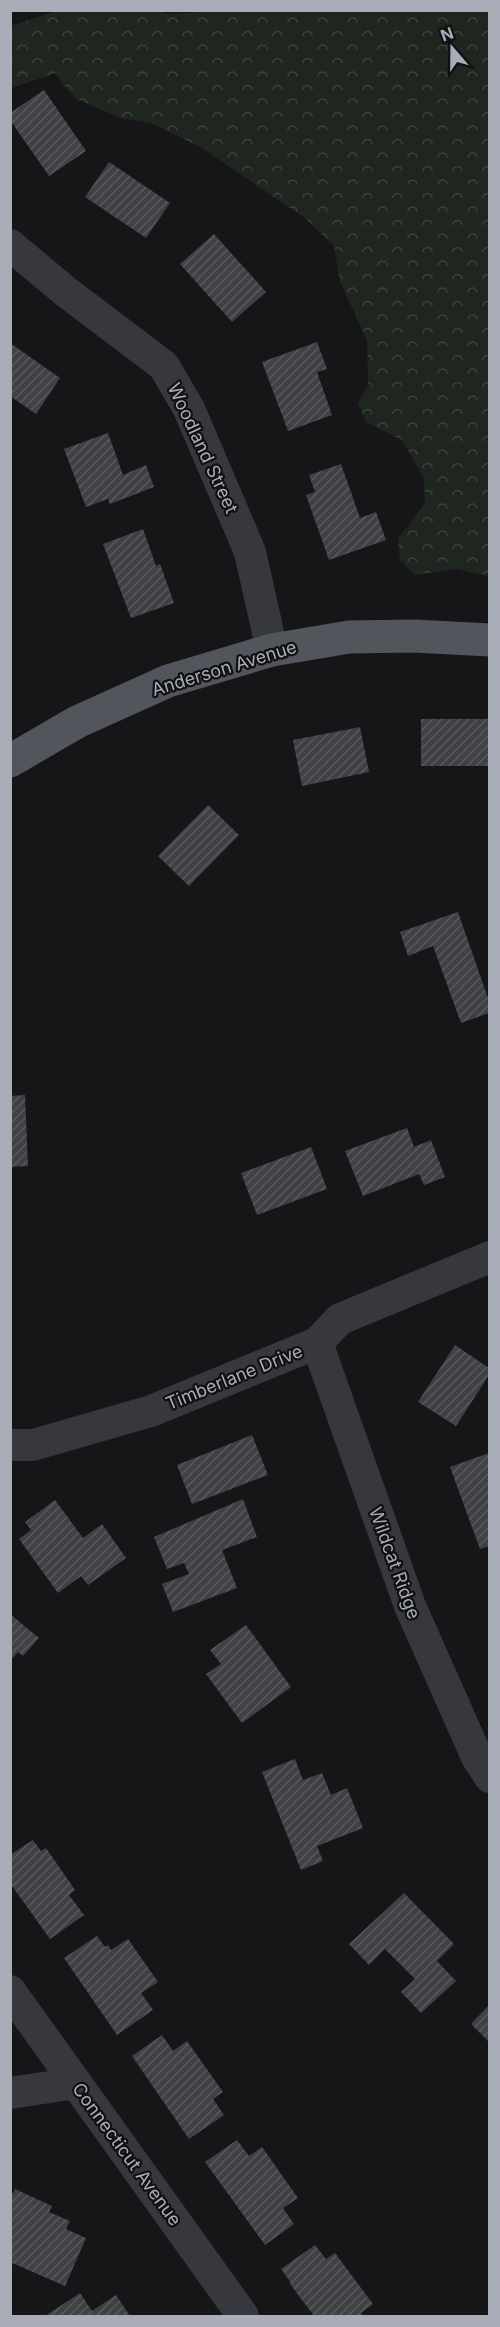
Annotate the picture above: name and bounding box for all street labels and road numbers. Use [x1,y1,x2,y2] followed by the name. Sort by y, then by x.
[164,379,242,517] street label: Woodland Street
[149,636,299,700] street label: Anderson Avenue
[163,1340,305,1414] street label: Timberlane Drive
[365,1504,425,1622] street label: Wildcat Ridge
[68,2079,186,2229] street label: Connecticut Avenue

